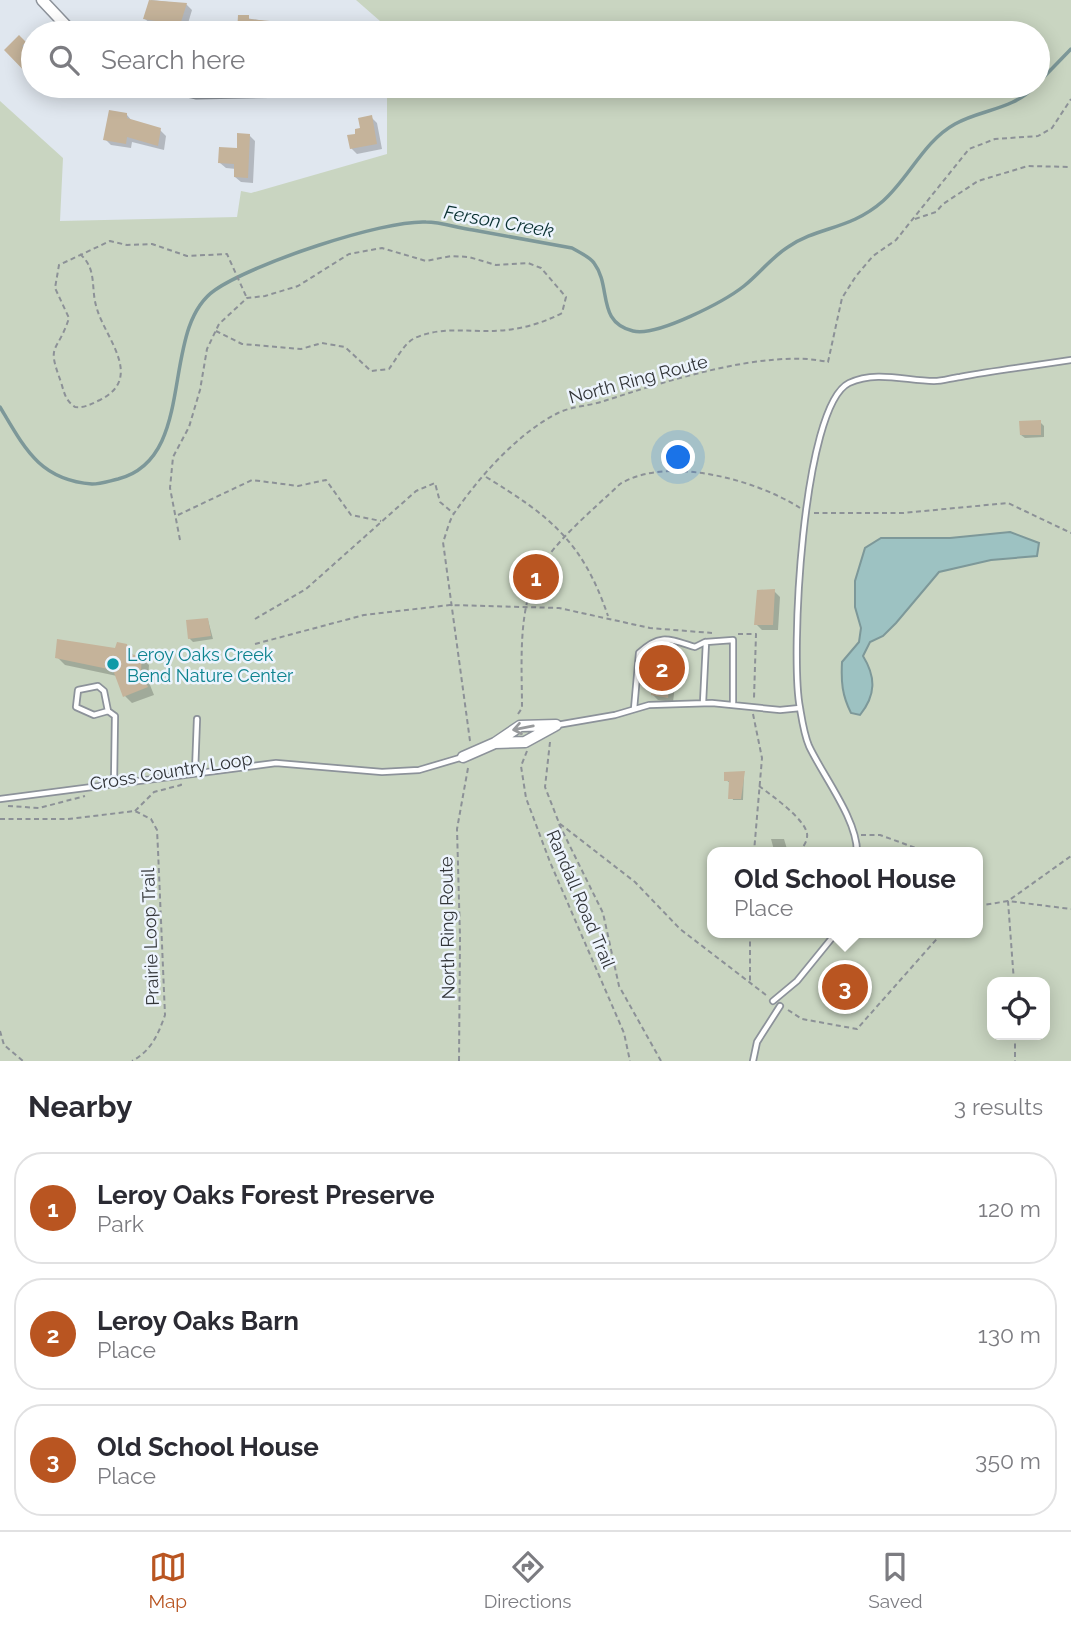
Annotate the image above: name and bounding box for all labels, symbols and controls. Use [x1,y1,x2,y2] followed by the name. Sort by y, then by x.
[21,21,1050,98] search box
[45,41,83,79] icon: search
[101,45,245,75] text: Search here
[442,201,556,241] water label: Ferson Creek
[566,350,710,408] street label: North Ring Route
[661,440,695,474] your location
[513,551,559,603] pin: 1
[639,642,685,694] pin: 2
[127,644,294,686] place label: Leroy Oaks Creek Bend Nature Center
[105,656,121,672] marker: Leroy Oaks Creek Bend Nature Center
[513,722,535,735] one-way arrow
[88,748,254,794] street label: Cross Country Loop
[542,827,620,971] street label: Randall Road Trail
[707,847,983,938] popup
[435,856,459,1000] street label: North Ring Route
[734,864,956,894] text: Old School House
[137,868,163,1006] street label: Prairie Loop Trail
[734,894,793,921] text: Place
[822,961,868,1013] pin: 3
[987,977,1050,1040] map controls
[987,977,1050,1040] button: locate
[28,1089,132,1124] text: Nearby
[954,1093,1043,1120] text: 3 results
[97,1180,435,1210] text: Leroy Oaks Forest Preserve
[47,1195,59,1222] text: 1
[978,1195,1041,1222] text: 120 m
[97,1210,144,1237] text: Park
[97,1306,299,1336] text: Leroy Oaks Barn
[47,1321,59,1348] text: 2
[978,1321,1041,1348] text: 130 m
[97,1336,156,1363] text: Place
[97,1432,319,1462] text: Old School House
[47,1447,59,1474] text: 3
[975,1447,1041,1474] text: 350 m
[97,1462,156,1489] text: Place
[148,1548,187,1612] tab: Map
[484,1548,572,1612] tab: Directions
[868,1548,923,1612] tab: Saved

